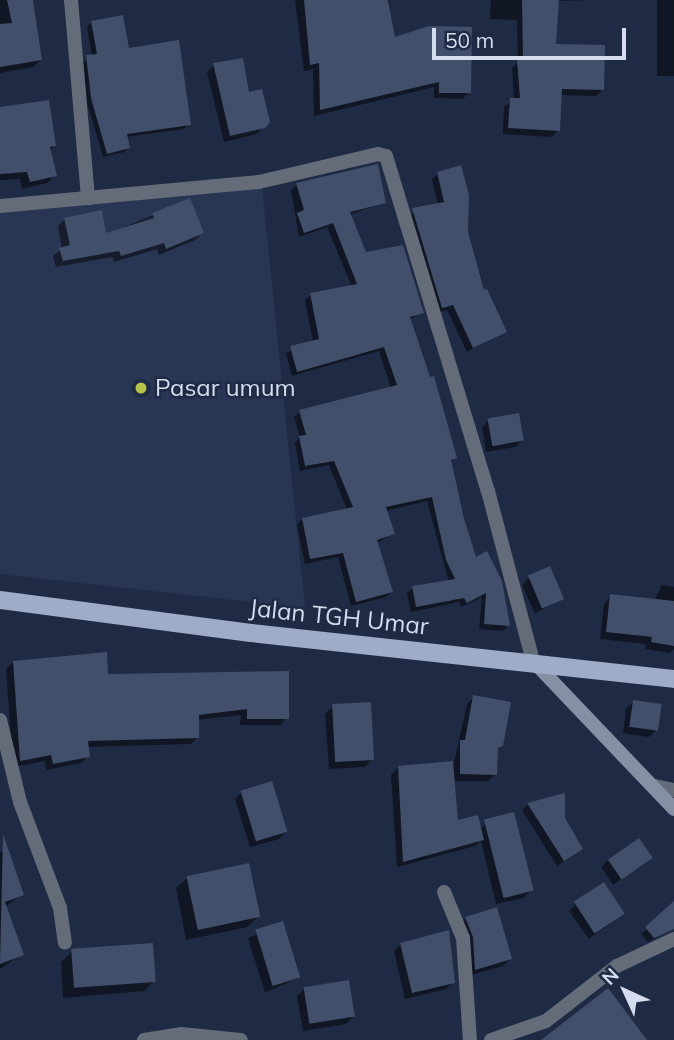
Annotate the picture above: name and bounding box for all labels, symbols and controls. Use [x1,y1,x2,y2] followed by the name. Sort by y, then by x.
[436,14,630,58] scale bar
[445,27,494,53] text: 50 m
[155,374,296,402] place label: Pasar umum
[133,380,149,396] marker: Pasar umum
[248,593,430,641] street label: Jalan TGH Umar
[590,956,660,1026] north arrow
[597,963,624,990] text: N

